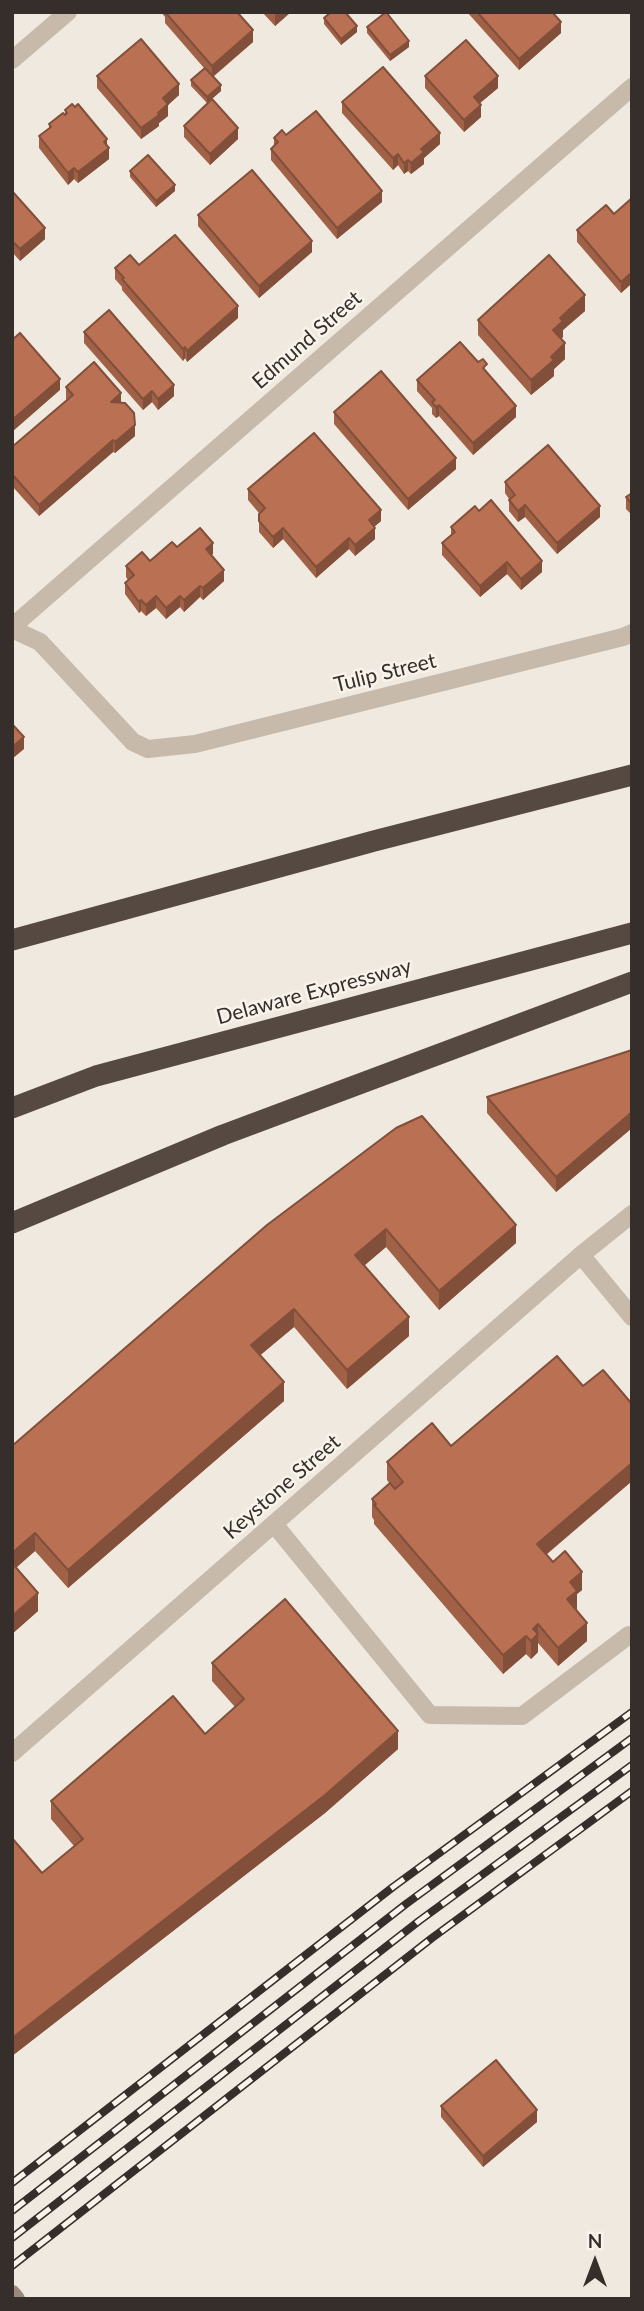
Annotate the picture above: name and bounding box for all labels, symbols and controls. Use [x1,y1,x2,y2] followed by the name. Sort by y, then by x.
[247,286,367,394] street label: Edmund Street
[331,648,439,698] street label: Tulip Street
[214,954,414,1030] street label: Delaware Expressway
[218,1429,346,1545] street label: Keystone Street
[560,2227,630,2297] north arrow
[588,2229,602,2252] text: N

